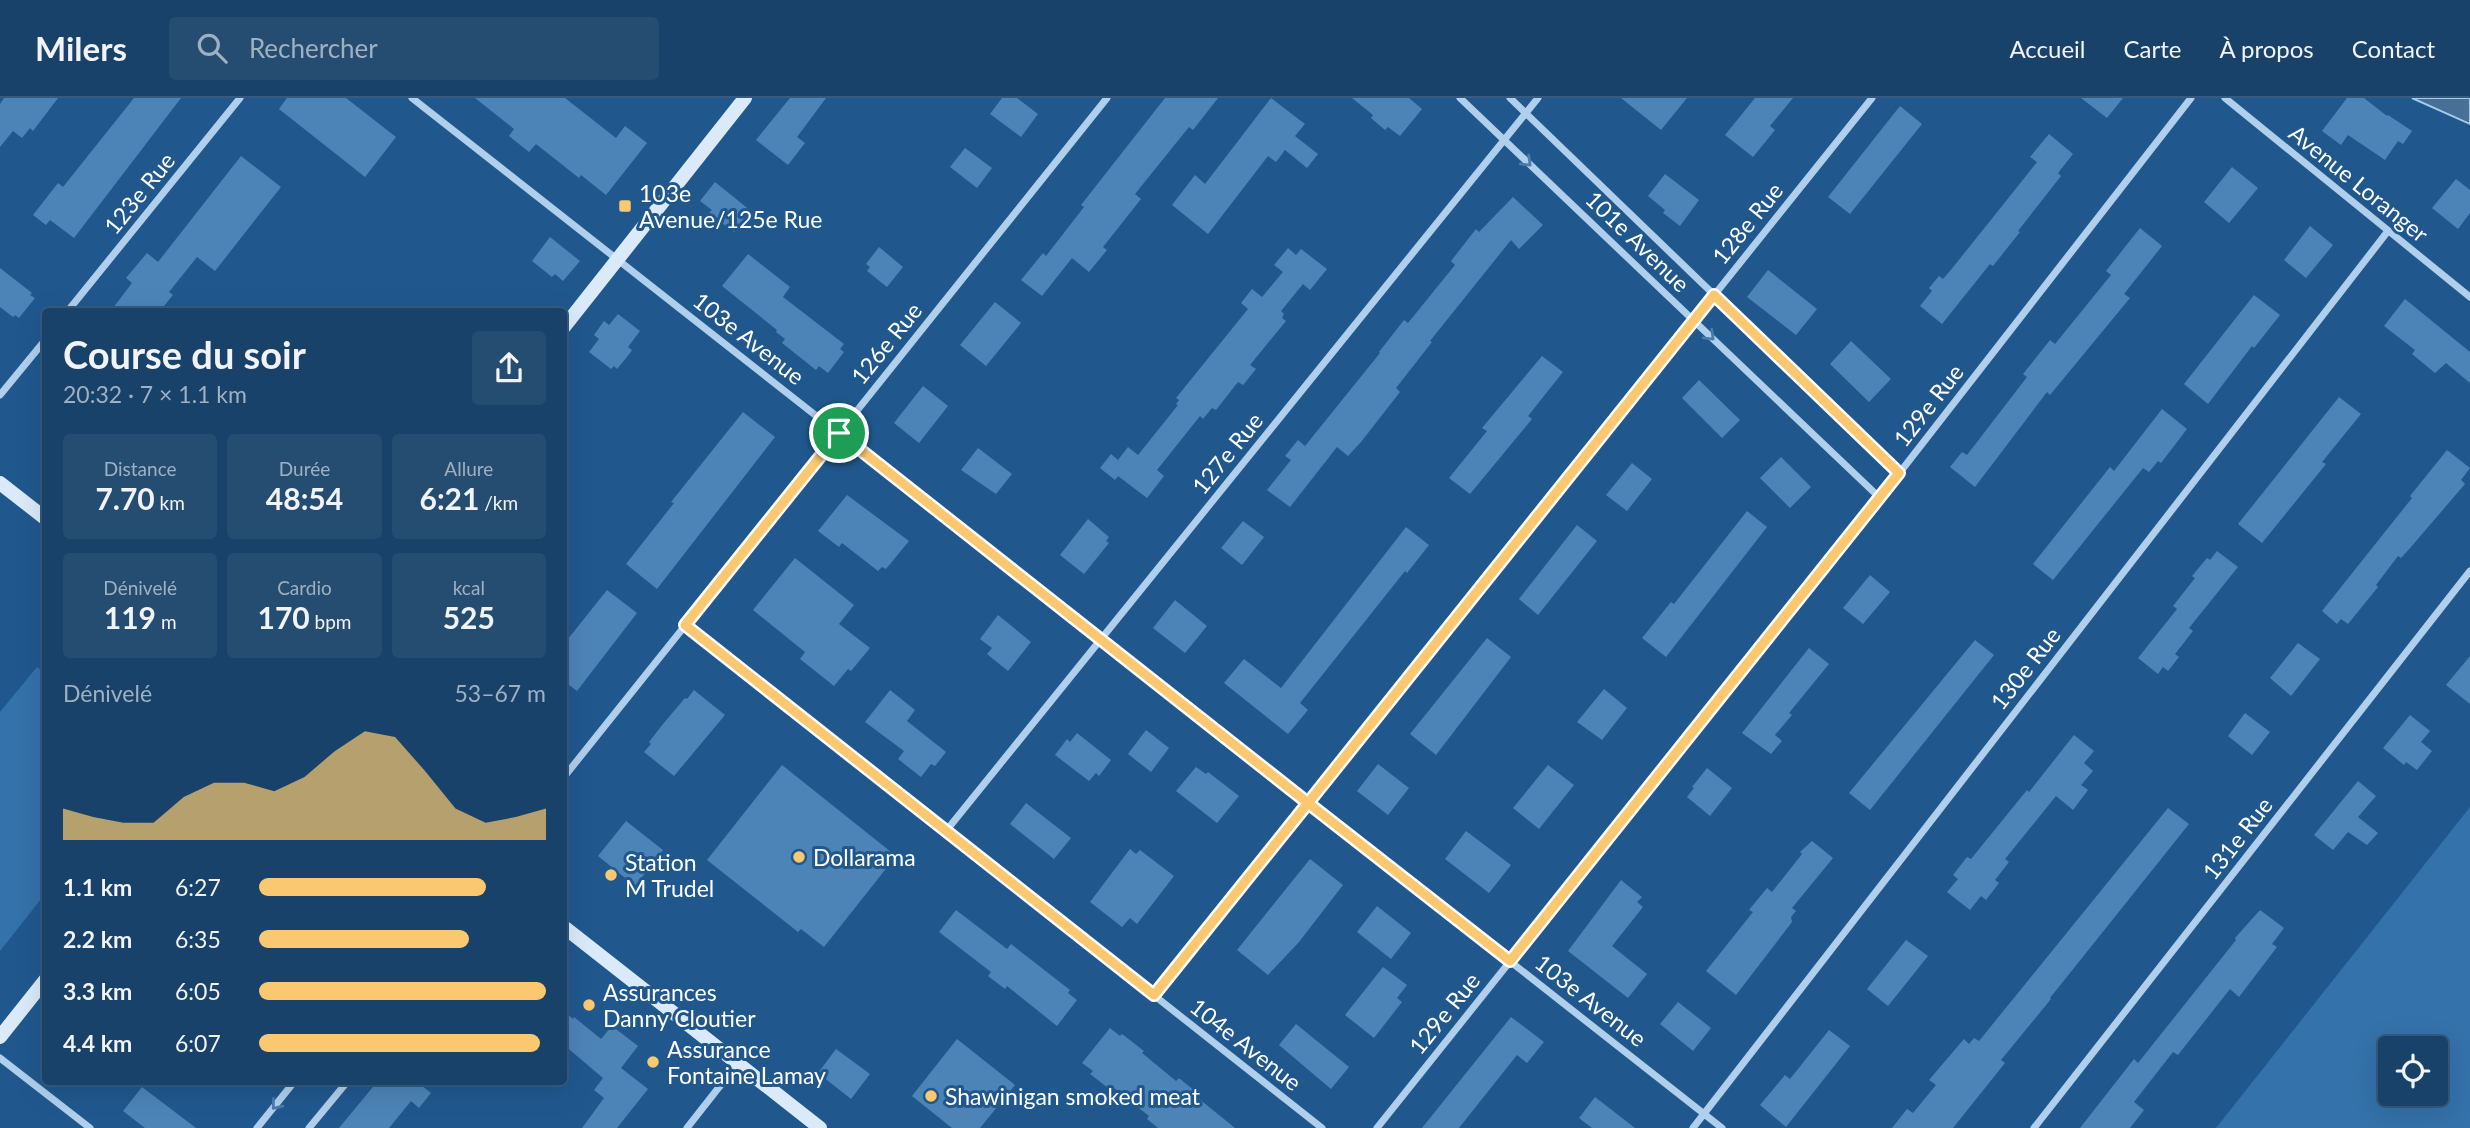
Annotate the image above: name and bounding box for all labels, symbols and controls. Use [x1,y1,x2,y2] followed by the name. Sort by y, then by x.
[169,17,659,80] search box
[35,28,127,68] text: Milers
[193,29,231,67] icon: search
[249,32,378,64] text: Rechercher
[2009,34,2085,63] text: Accueil
[2123,34,2181,63] text: Carte
[2219,34,2314,63] text: À propos
[2352,34,2435,63] text: Contact
[2284,118,2435,248] street label: Avenue Loranger
[98,147,180,239] street label: 123e Rue
[1519,154,1532,167] one-way arrow
[1706,177,1788,269] street label: 128e Rue
[639,179,823,233] place label: 103e Avenue/125e Rue
[1580,185,1696,297] street label: 101e Avenue
[617,198,633,214] marker: 103e Avenue/125e Rue
[688,286,810,390] street label: 103e Avenue
[845,297,927,389] street label: 126e Rue
[1702,327,1715,340] one-way arrow
[63,331,306,377] text: Course du soir
[472,331,546,405] button: share
[1887,358,1969,452] street label: 129e Rue
[63,380,247,408] text: 20:32 · 7 × 1.1 km
[809,403,869,463] pin
[1186,407,1268,499] street label: 127e Rue
[820,414,858,452] icon: arrive
[104,457,177,480] text: Distance
[279,457,330,480] text: Durée
[444,457,493,480] text: Allure
[95,480,155,516] text: 7.70
[266,480,343,516] text: 48:54
[419,480,479,516] text: 6:21
[155,491,185,514] text: km
[479,491,518,514] text: /km
[103,576,177,599] text: Dénivelé
[277,576,332,599] text: Cardio
[453,576,485,599] text: kcal
[104,599,156,635] text: 119
[258,599,310,635] text: 170
[443,599,495,635] text: 525
[156,610,177,633] text: m
[310,610,351,633] text: bpm
[1984,621,2066,715] street label: 130e Rue
[63,679,152,707] text: Dénivelé
[454,679,546,707] text: 53–67 m
[2196,791,2278,885] street label: 131e Rue
[813,843,916,871] place label: Dollarama
[625,848,714,902] place label: Station M Trudel
[791,849,807,865] marker: Dollarama
[603,867,619,883] marker: Station M Trudel
[63,873,132,901] text: 1.1 km
[175,873,221,901] text: 6:27
[63,925,132,953] text: 2.2 km
[175,925,221,953] text: 6:35
[1530,948,1652,1052] street label: 103e Avenue
[1403,967,1485,1059] street label: 129e Rue
[63,977,132,1005] text: 3.3 km
[175,977,221,1005] text: 6:05
[603,978,756,1032] place label: Assurances Danny Cloutier
[1185,992,1307,1096] street label: 104e Avenue
[581,997,597,1013] marker: Assurances Danny Cloutier
[63,1029,132,1057] text: 4.4 km
[175,1029,221,1057] text: 6:07
[667,1035,826,1089] place label: Assurance Fontaine Lamay
[2378,1036,2448,1106] map controls
[2378,1036,2448,1106] button: locate
[645,1054,661,1070] marker: Assurance Fontaine Lamay
[945,1082,1201,1110] place label: Shawinigan smoked meat
[923,1088,939,1104] marker: Shawinigan smoked meat
[271,1097,284,1109] one-way arrow

